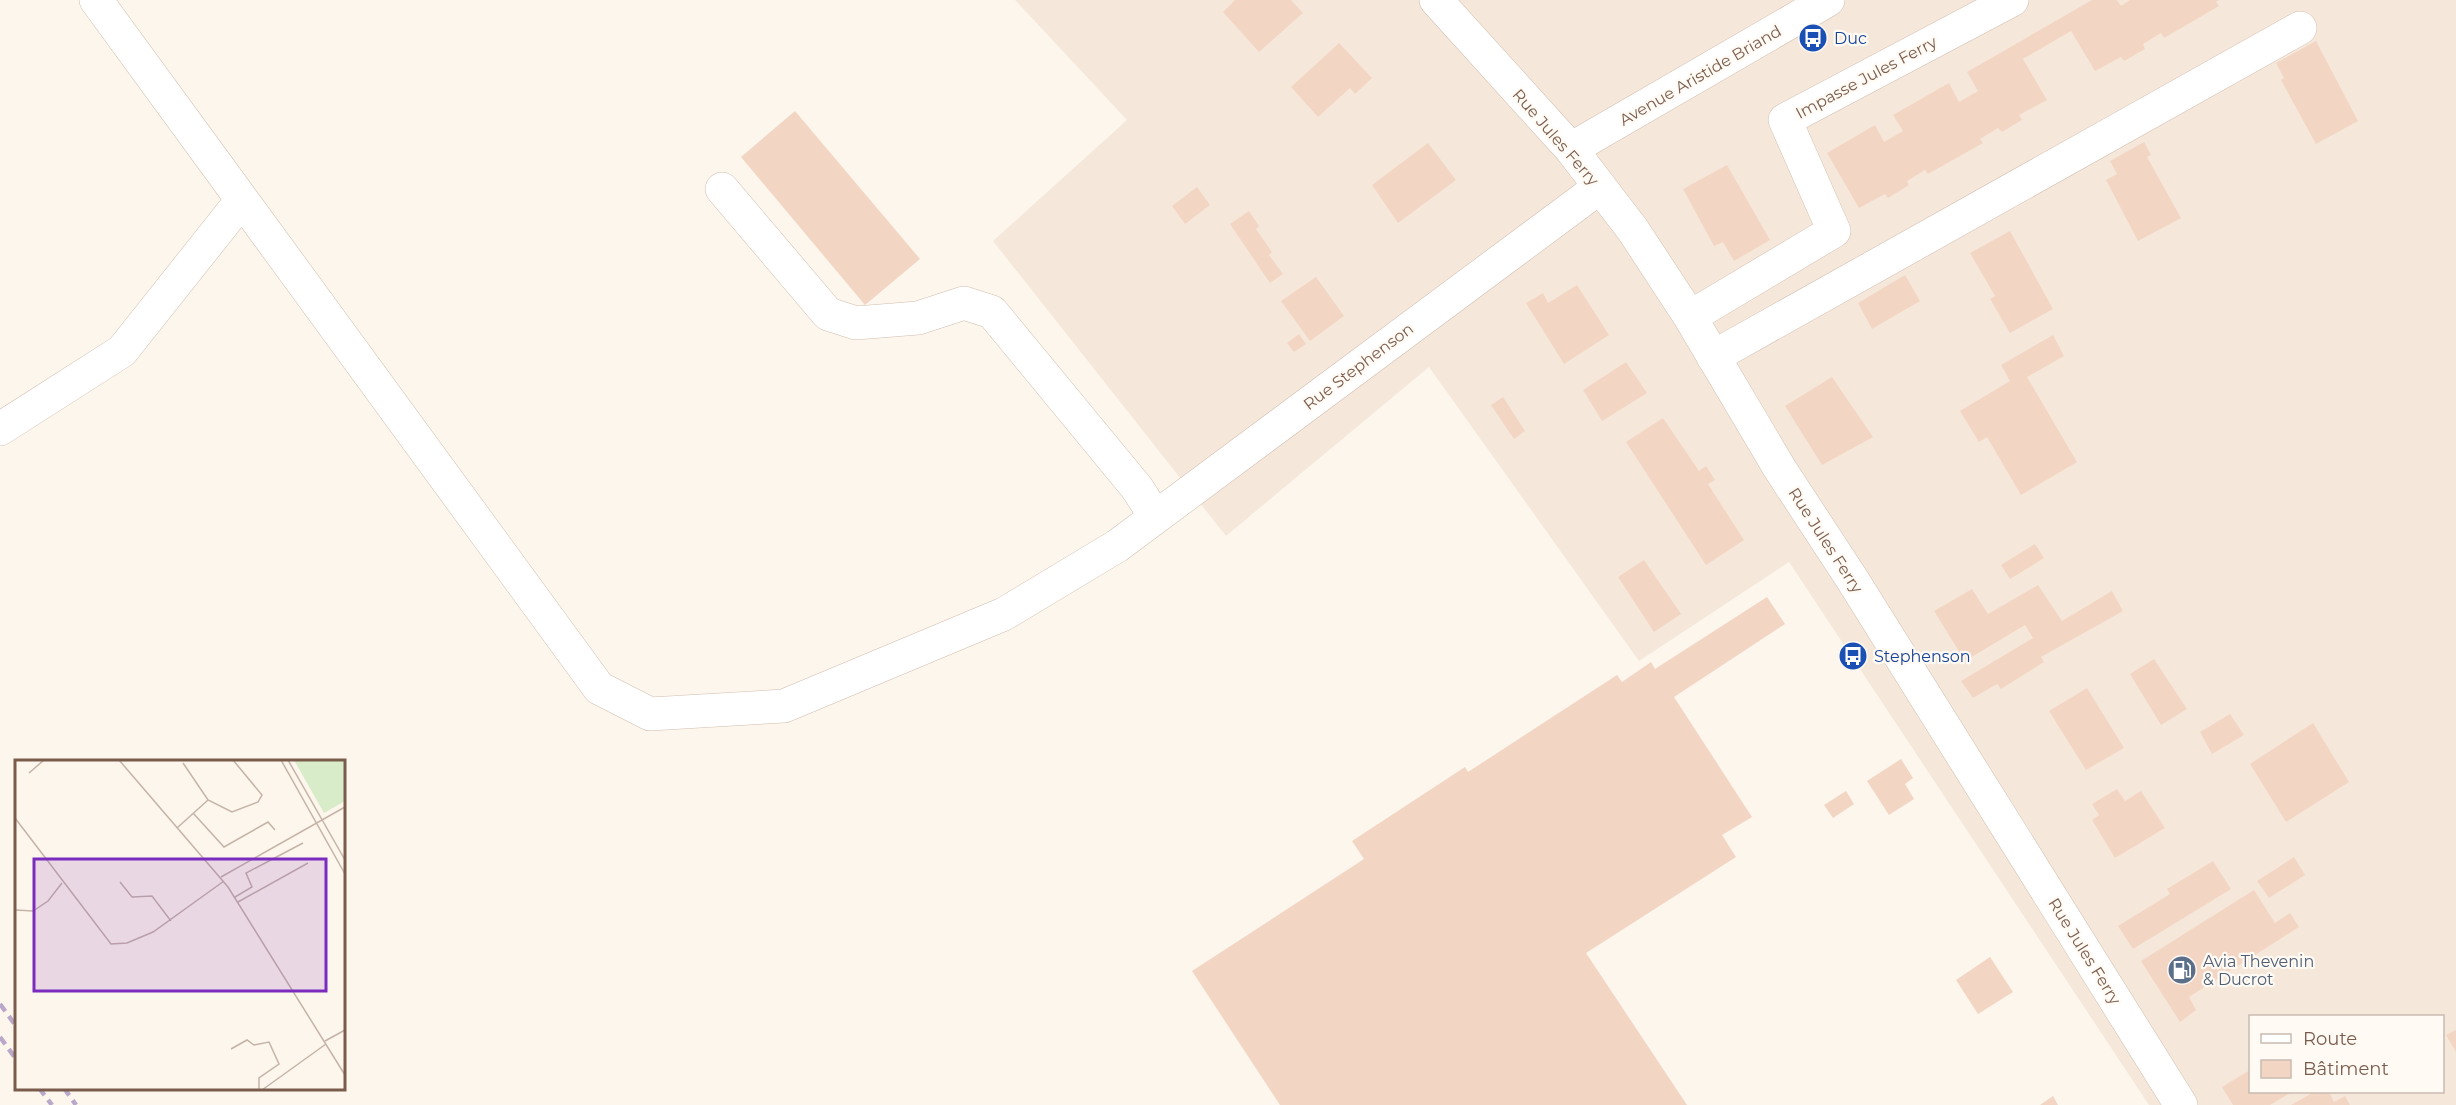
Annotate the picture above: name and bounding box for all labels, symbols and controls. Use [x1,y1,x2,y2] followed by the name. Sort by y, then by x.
[1616,21,1785,130] street label: Avenue Aristide Briand
[1797,22,1829,54] bus stop icon: Duc
[1834,29,1867,48] place label: Duc
[1792,32,1940,123] street label: Impasse Jules Ferry
[1509,85,1603,190] street label: Rue Jules Ferry
[1300,319,1417,414] street label: Rue Stephenson
[1784,484,1867,597] street label: Rue Jules Ferry
[1837,640,1869,672] bus stop icon: Stephenson
[1874,647,1971,666] place label: Stephenson
[15,760,345,1090] inset map
[2044,895,2125,1008] street label: Rue Jules Ferry
[2203,952,2314,989] place label: Avia Thevenin & Ducrot
[2166,954,2198,986] fuel station icon: Avia Thevenin & Ducrot
[2249,1015,2444,1093] legend
[2303,1028,2357,1050] text: Route
[2303,1058,2389,1080] text: Bâtiment

